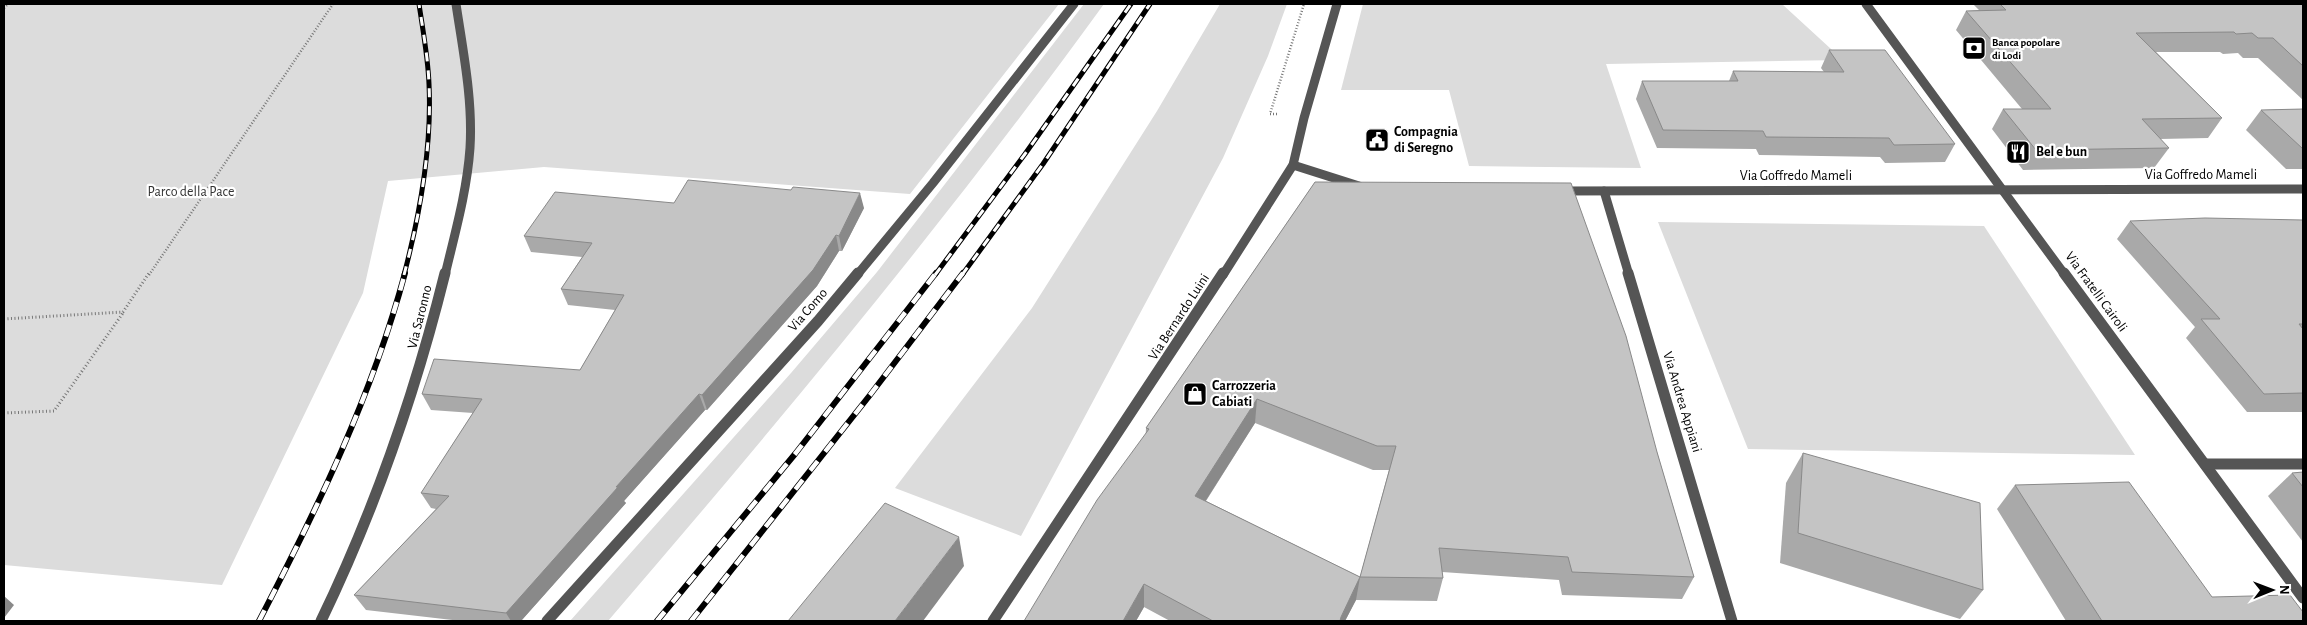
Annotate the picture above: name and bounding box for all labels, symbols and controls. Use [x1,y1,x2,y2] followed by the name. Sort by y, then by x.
[1961,35,1987,61] bank icon: Banca popolare di Lodi
[1992,37,2060,61] place label: Banca popolare di Lodi
[1394,125,1458,155] place label: Compagnia di Seregno
[1364,127,1390,153] public building icon: Compagnia di Seregno
[2005,139,2031,165] restaurant icon: Bel e bun
[2036,145,2087,159] place label: Bel e bun
[2145,168,2257,182] street label: Via Goffredo Mameli
[1740,169,1852,183] street label: Via Goffredo Mameli
[148,185,234,199] park label: Parco della Pace
[2062,249,2130,335] street label: Via Fratelli Cairoli
[1146,271,1212,363] street label: Via Bernardo Luini
[405,284,435,350] street label: Via Saronno
[786,286,830,334] street label: Via Como
[1660,350,1704,454] street label: Via Andrea Appiani
[1212,379,1276,409] place label: Carrozzeria Cabiati
[1182,381,1208,407] shop icon: Carrozzeria Cabiati
[2247,565,2297,615] north arrow
[2277,585,2291,595] text: N

